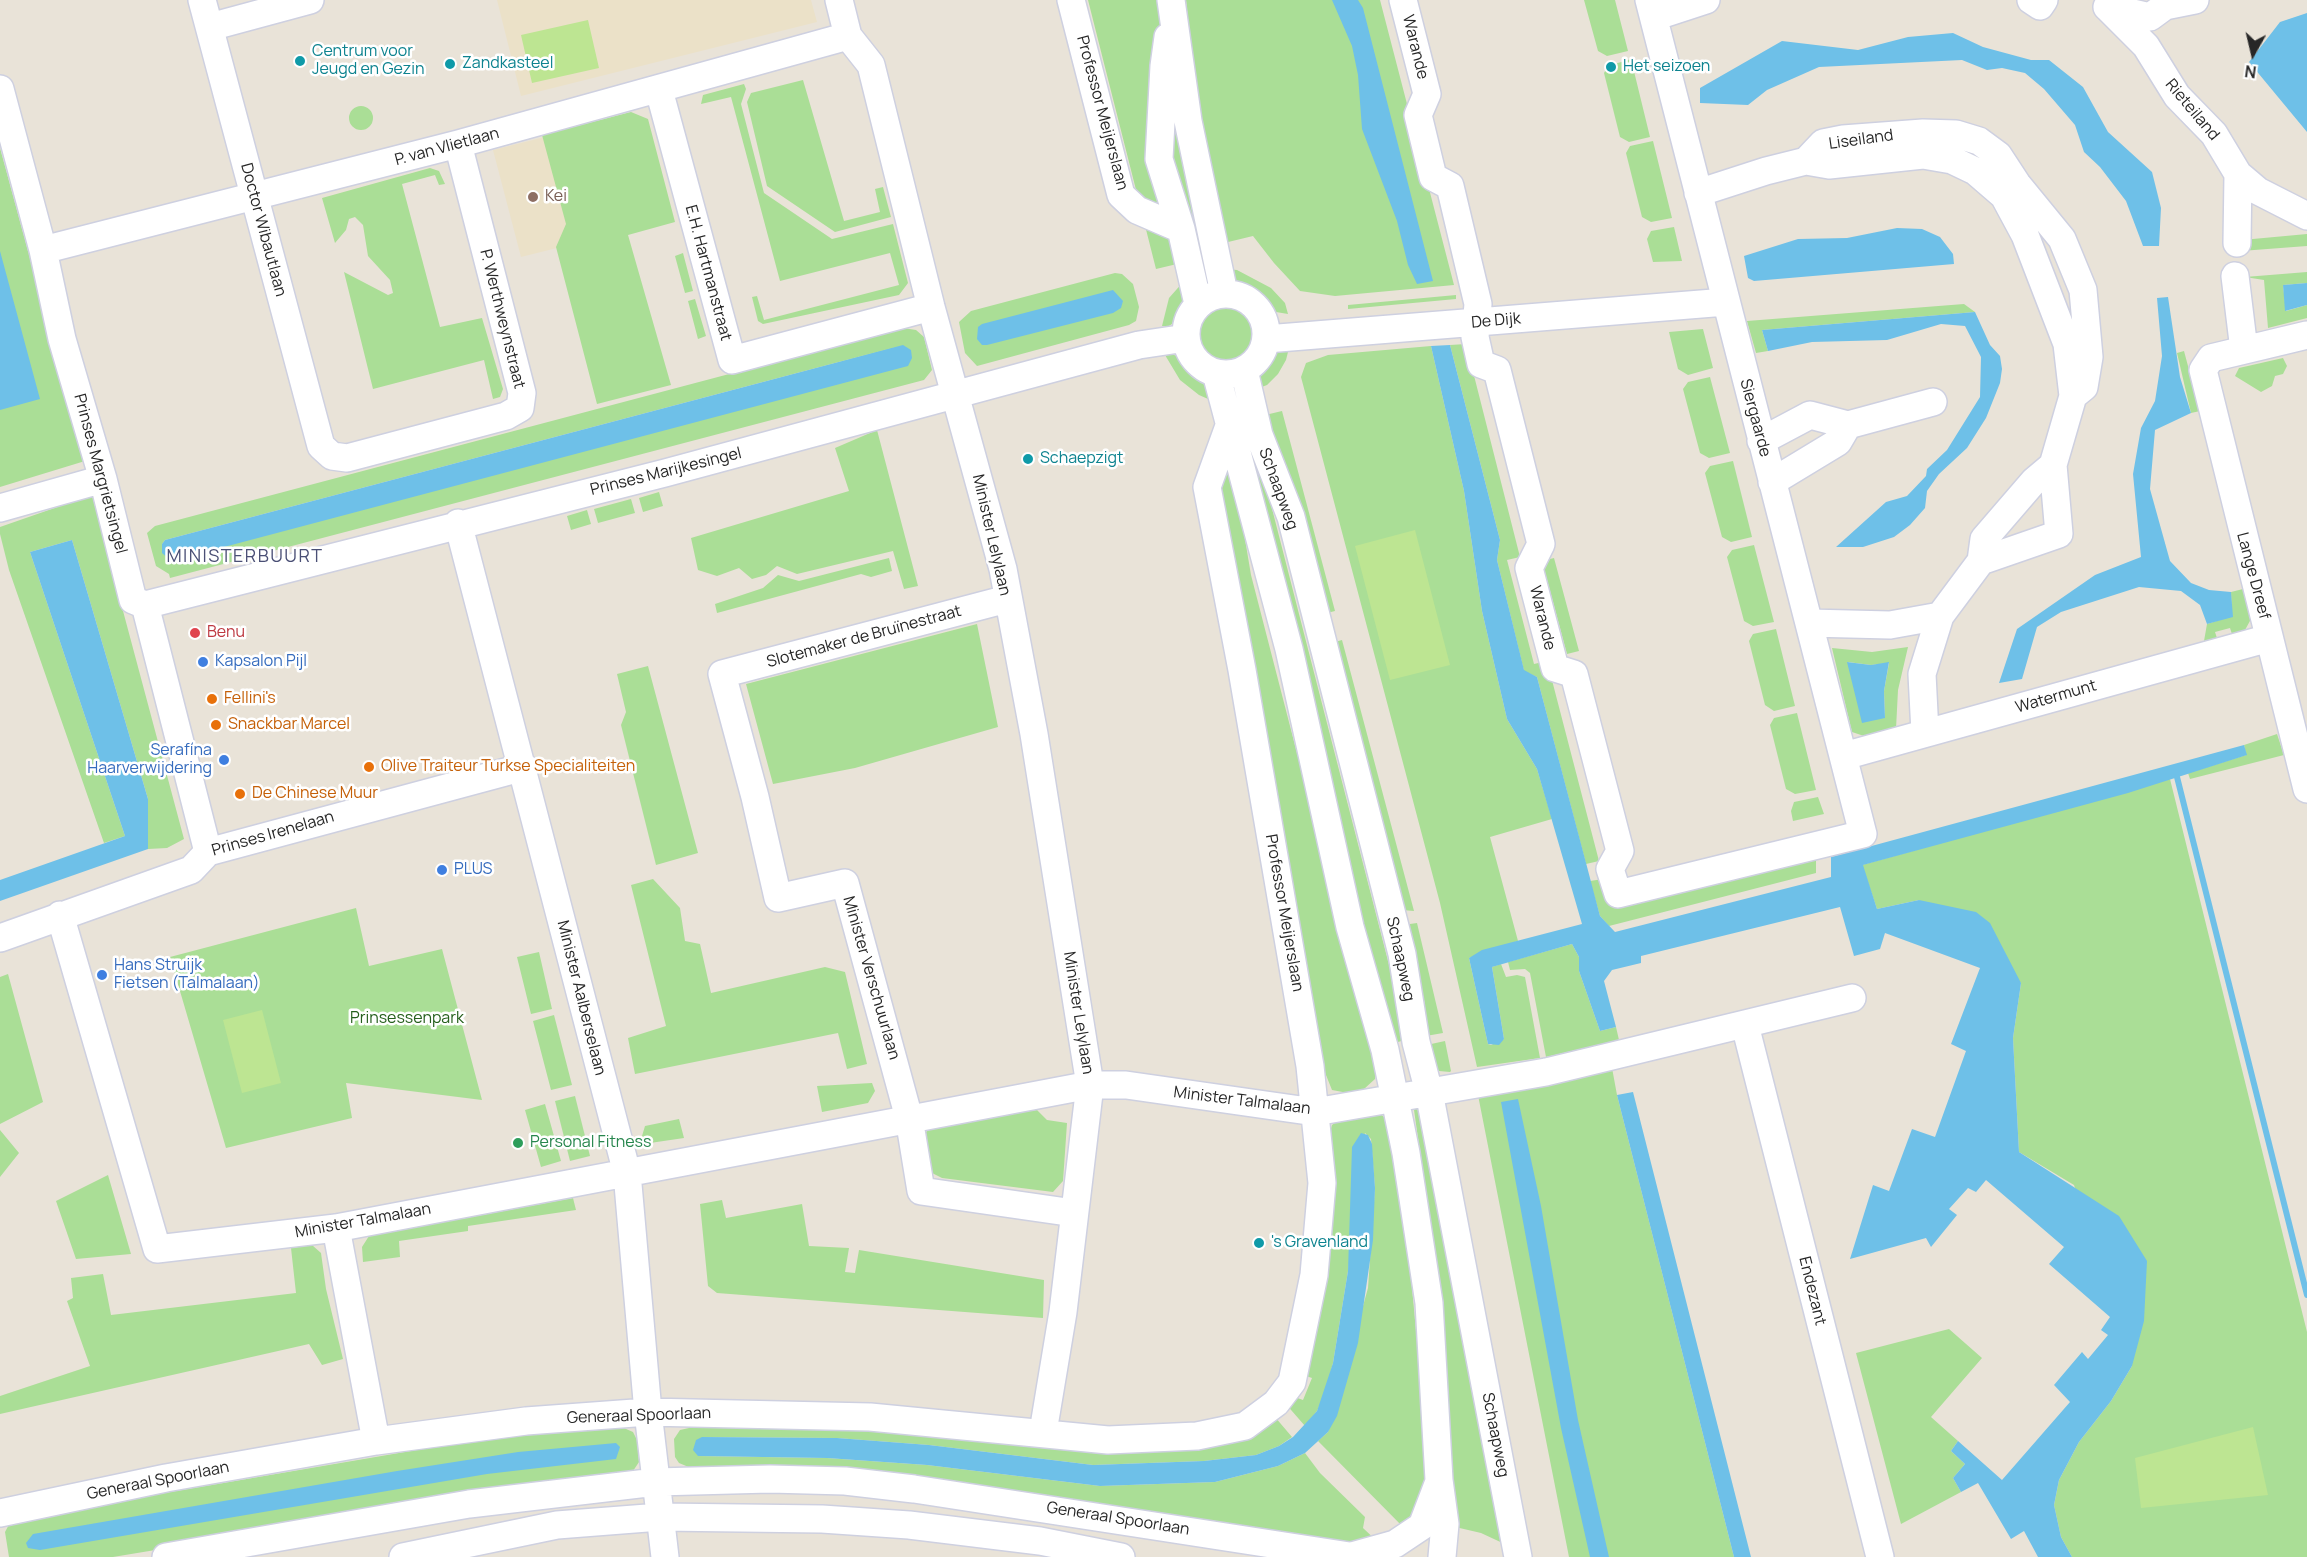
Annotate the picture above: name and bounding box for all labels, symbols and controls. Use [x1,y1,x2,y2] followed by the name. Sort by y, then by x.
[1398,13,1432,81] street label: Warande
[2223,24,2283,84] north arrow
[1072,34,1132,192] street label: Professor Meijerslaan
[312,42,425,80] place label: Centrum voor Jeugd en Gezin
[293,54,307,68] marker: Centrum voor Jeugd en Gezin
[462,54,553,74] place label: Zandkasteel
[443,57,457,71] marker: Zandkasteel
[1623,57,1710,77] place label: Het seizoen
[1604,60,1618,74] marker: Het seizoen
[2243,60,2258,84] text: N
[2161,76,2223,144] street label: Rieteiland
[393,124,501,170] street label: P. van Vlietlaan
[1828,126,1894,154] street label: Liseiland
[236,161,290,299] street label: Doctor Wibautlaan
[545,187,567,207] place label: Kei
[526,190,540,204] marker: Kei
[681,203,735,343] street label: E.H. Hartmanstraat
[475,247,529,391] street label: P. Werthweynstraat
[1470,309,1522,333] street label: De Dijk
[1735,377,1775,459] street label: Siergaarde
[69,392,131,556] street label: Prinses Margrietsingel
[588,444,744,500] street label: Prinses Marijkesingel
[1254,445,1302,533] street label: Schaapweg
[1040,449,1123,469] place label: Schaepzigt
[1021,452,1035,466] marker: Schaepzigt
[968,472,1014,598] street label: Minister Lelylaan
[2232,530,2274,622] street label: Lange Dreef
[166,546,324,568] district label: MINISTERBUURT
[1525,584,1559,652] street label: Warande
[764,602,964,672] street label: Slotemaker de Bruïnestraat
[207,623,245,643] place label: Benu
[188,626,202,640] marker: Benu
[215,652,307,672] place label: Kapsalon Pijl
[196,655,210,669] marker: Kapsalon Pijl
[2013,676,2099,718] street label: Watermunt
[224,689,276,709] place label: Fellini's
[205,692,219,706] marker: Fellini's
[228,715,350,735] place label: Snackbar Marcel
[209,718,223,732] marker: Snackbar Marcel
[87,741,212,779] place label: Serafína Haarverwijdering
[217,753,231,767] marker: Serafína Haarverwijdering
[381,757,635,777] place label: Olive Traiteur Turkse Specialiteiten
[362,760,376,774] marker: Olive Traiteur Turkse Specialiteiten
[252,784,378,804] place label: De Chinese Muur
[233,787,247,801] marker: De Chinese Muur
[210,807,336,861] street label: Prinses Irenelaan
[1261,833,1307,993] street label: Professor Meijerslaan
[454,860,492,880] place label: PLUS
[435,863,449,877] marker: PLUS
[838,894,904,1062] street label: Minister Verschuurlaan
[1382,915,1418,1003] street label: Schaapweg
[552,919,610,1077] street label: Minister Aalberselaan
[1059,950,1097,1076] street label: Minister Lelylaan
[114,956,260,994] place label: Hans Struijk Fietsen (Talmalaan)
[95,968,109,982] marker: Hans Struijk Fietsen (Talmalaan)
[350,1009,464,1029] park label: Prinsessenpark
[1172,1083,1312,1119] street label: Minister Talmalaan
[530,1133,651,1153] place label: Personal Fitness
[511,1136,525,1150] marker: Personal Fitness
[294,1200,432,1242] street label: Minister Talmalaan
[1271,1233,1368,1253] place label: 's Gravenland
[1252,1236,1266,1250] marker: 's Gravenland
[1794,1255,1830,1327] street label: Endezant
[1477,1391,1513,1479] street label: Schaapweg
[567,1404,711,1428] street label: Generaal Spoorlaan
[85,1458,231,1504] street label: Generaal Spoorlaan
[1045,1498,1191,1540] street label: Generaal Spoorlaan

